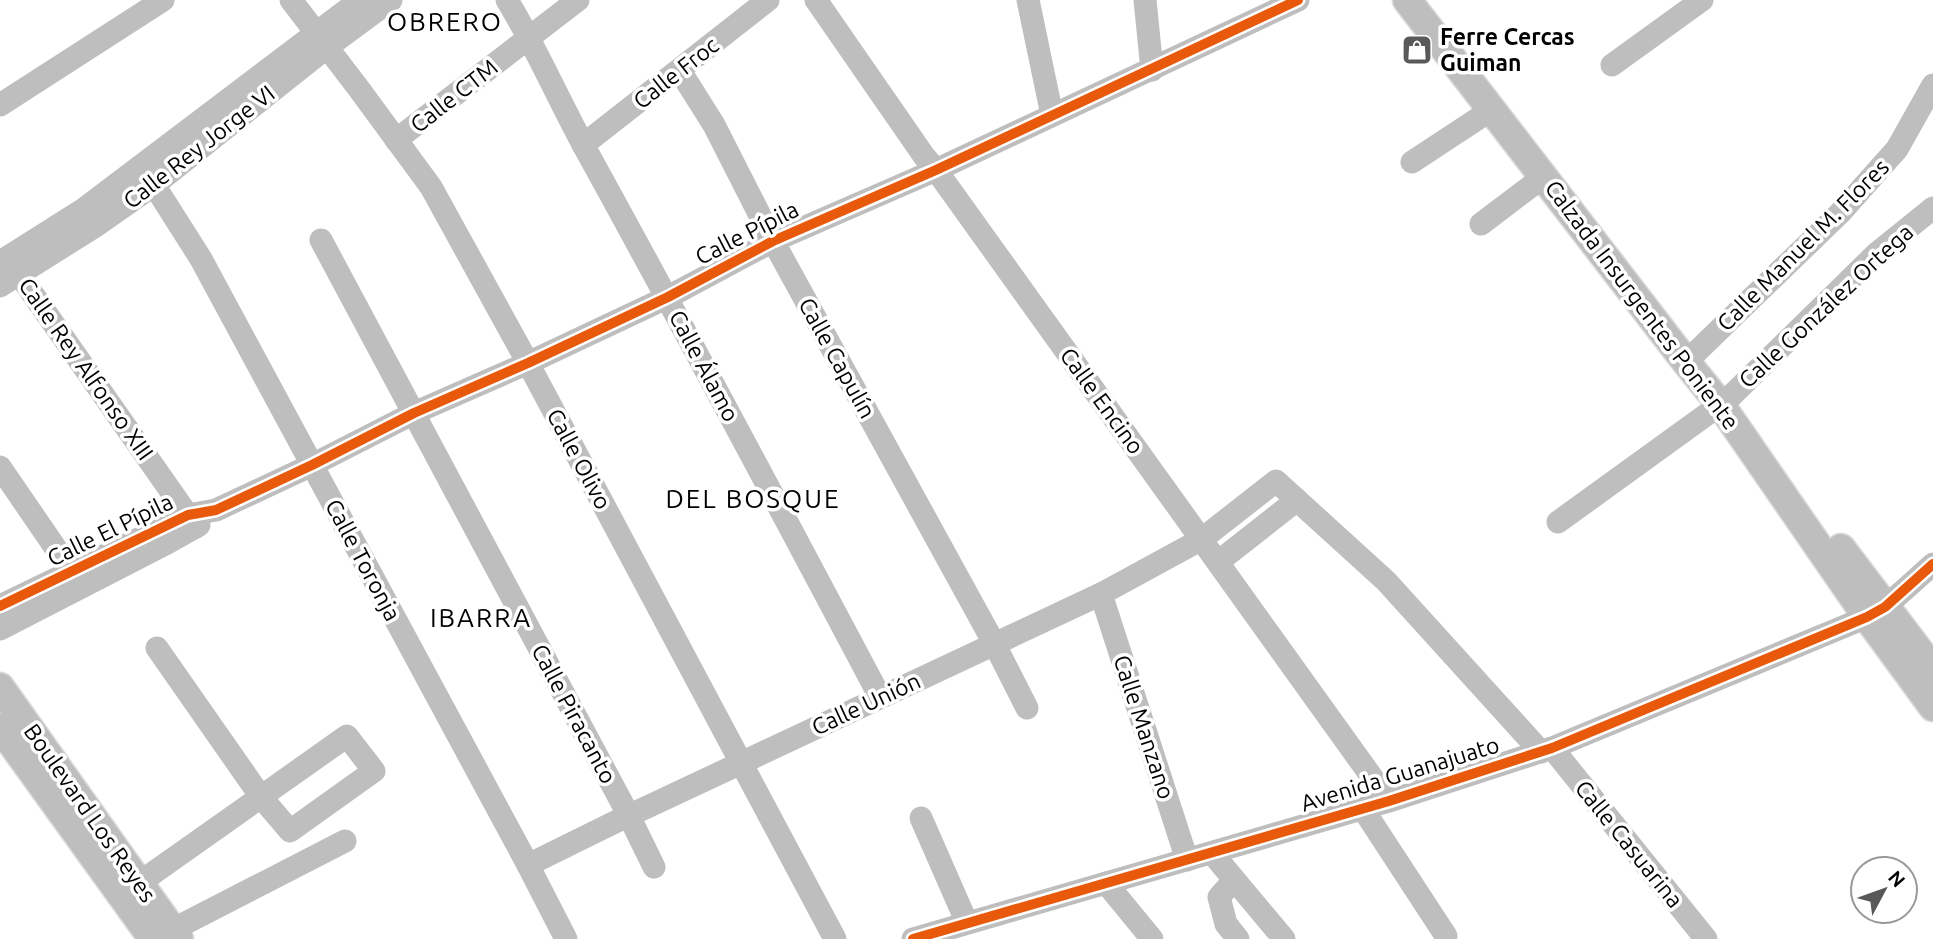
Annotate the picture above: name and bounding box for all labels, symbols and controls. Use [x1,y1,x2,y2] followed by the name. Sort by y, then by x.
[387,7,503,36] district label: OBRERO
[1440,24,1575,75] place label: Ferre Cercas Guiman
[628,32,723,113] street label: Calle Froc
[1400,33,1434,67] shop icon: Ferre Cercas Guiman
[405,54,502,137] street label: Calle CTM
[118,80,279,213] street label: Calle Rey Jorge VI
[1712,154,1893,335] street label: Calle Manuel M. Flores
[1541,175,1744,434] street label: Calzada Insurgentes Poniente
[691,196,802,269] street label: Calle Pípila
[1734,219,1918,393] street label: Calle González Ortega
[14,273,159,464] street label: Calle Rey Alfonso XIII
[794,293,881,422] street label: Calle Capulín
[665,306,745,426] street label: Calle Álamo
[1056,343,1149,459] street label: Calle Encino
[543,404,616,513] street label: Calle Olivo
[666,484,840,513] district label: DEL BOSQUE
[43,488,177,571] street label: Calle El Pípila
[321,495,406,625] street label: Calle Toronja
[430,603,532,632] district label: IBARRA
[527,640,622,788] street label: Calle Piracanto
[1109,652,1180,802] street label: Calle Manzano
[807,667,924,740] street label: Calle Unión
[20,719,161,907] street label: Boulevard Los Reyes
[1298,731,1502,816] street label: Avenida Guanajuato
[1571,775,1688,912] street label: Calle Casuarina
[1849,855,1919,925] north arrow
[1884,866,1910,891] text: N

